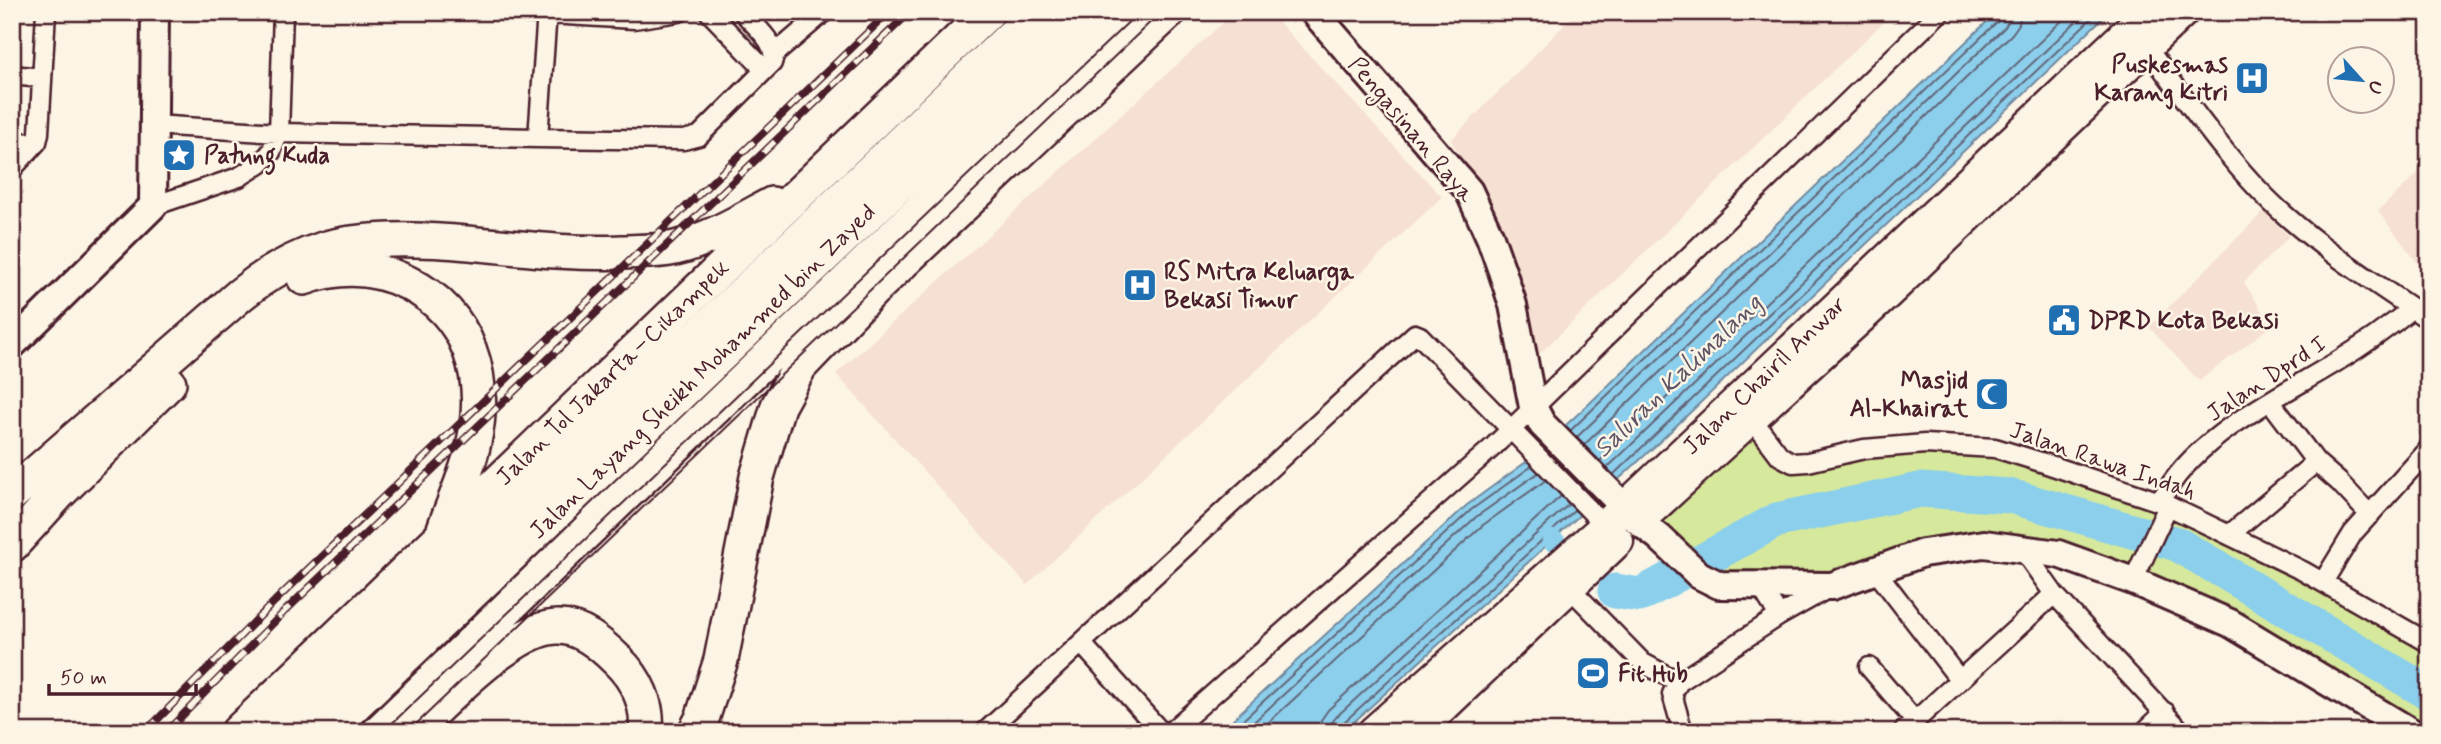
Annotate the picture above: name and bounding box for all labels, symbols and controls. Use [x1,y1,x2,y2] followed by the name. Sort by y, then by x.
[2326,46,2396,116] north arrow
[2094,50,2229,110] place label: Puskesmas Karang Kitri
[1339,51,1481,211] street label: Pengasinan Raya
[2233,59,2271,97] hospital icon: Puskesmas Karang Kitri
[2361,76,2389,98] text: U
[160,136,198,174] place icon: Patung Kuda
[204,141,330,175] place label: Patung Kuda
[523,198,883,547] street label: Jalan Layang Sheikh Mohammed bin Zayed
[490,253,736,493] street label: Jalan Tol Jakarta–Cikampek
[1164,257,1354,316] place label: RS Mitra Keluarga Bekasi Timur
[1121,266,1159,304] hospital icon: RS Mitra Keluarga Bekasi Timur
[1587,287,1771,466] water label: Saluran Kalimalang
[1676,290,1854,462] street label: Jalan Chairil Anwar
[2045,301,2083,339] public building icon: DPRD Kota Bekasi
[2088,306,2279,337] place label: DPRD Kota Bekasi
[2201,329,2333,430] street label: Jalan Dprd I
[1850,366,1969,425] place label: Masjid Al-Khairat
[1973,375,2011,413] mosque icon: Masjid Al-Khairat
[2005,415,2200,508] street label: Jalan Rawa Indah
[49,653,196,697] scale bar
[1574,654,1612,692] sports icon: Fit Hub
[1618,659,1688,690] place label: Fit Hub
[60,664,107,692] text: 50 m

